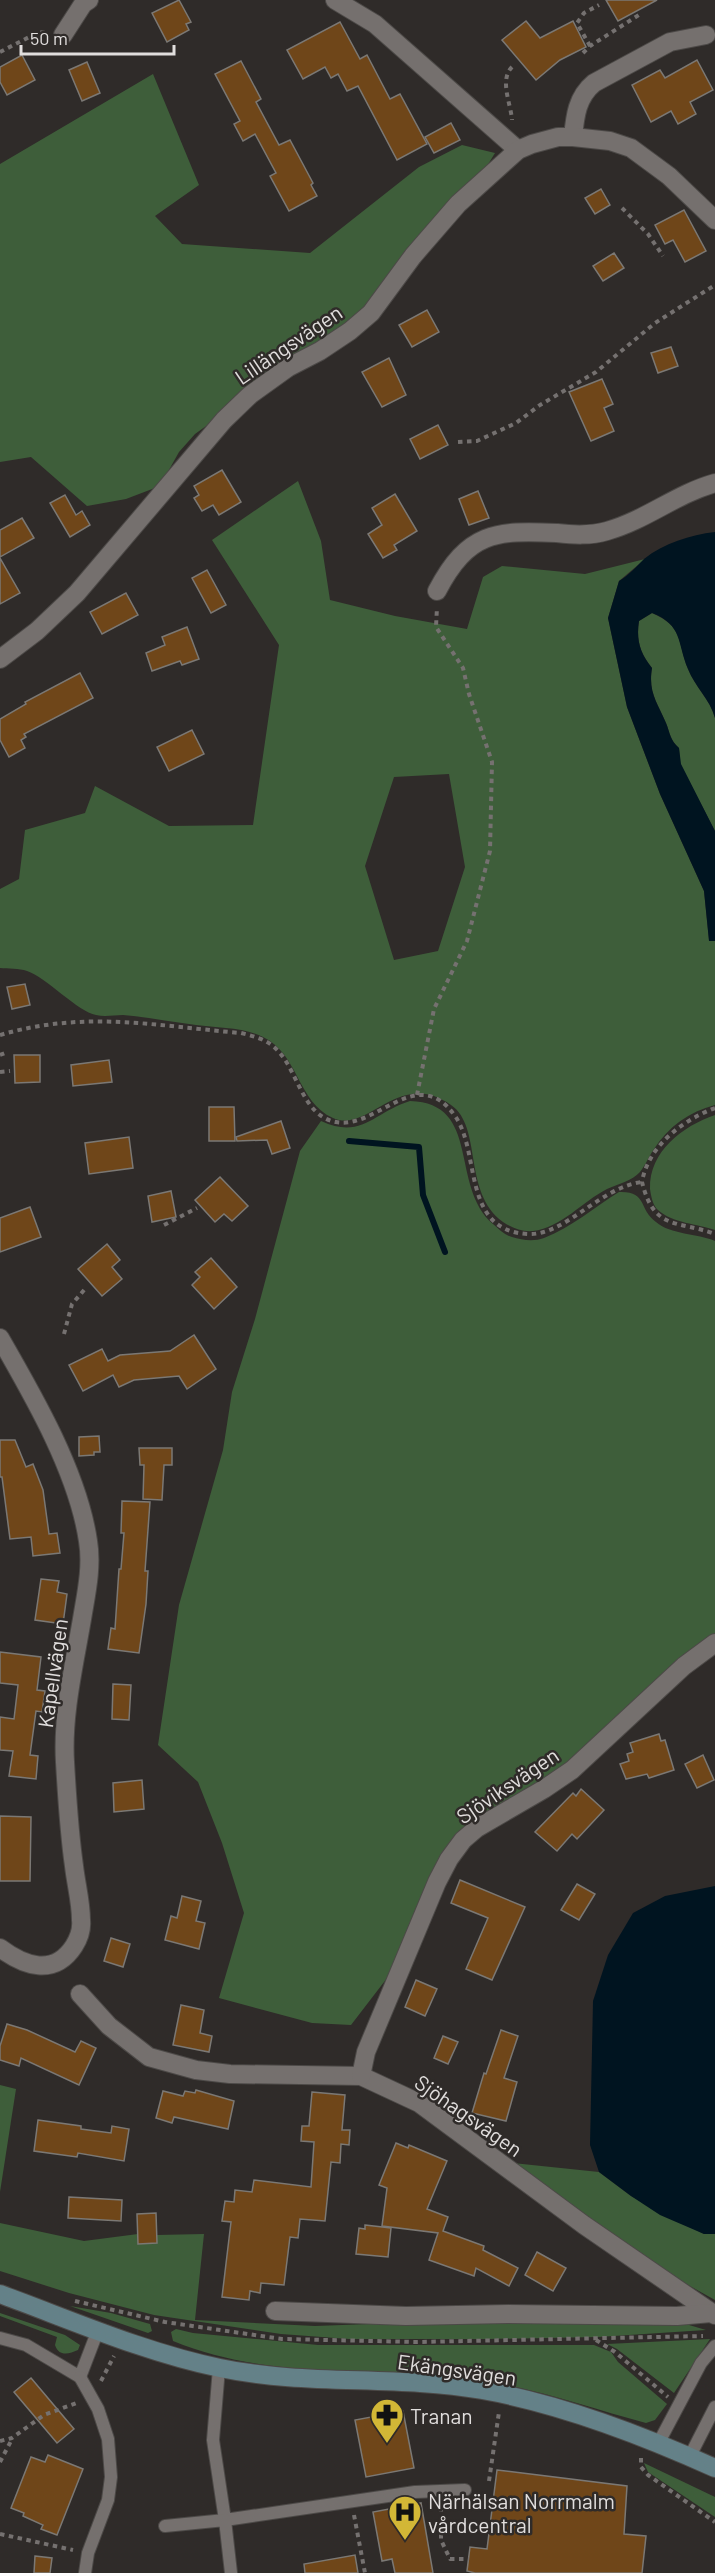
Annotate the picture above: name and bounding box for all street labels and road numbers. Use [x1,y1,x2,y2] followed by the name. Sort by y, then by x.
[230,299,346,389] street label: Lillängsvägen
[32,1617,72,1729] street label: Kapellvägen
[451,1742,563,1828] street label: Sjöviksvägen
[410,2069,528,2161] street label: Sjöhagsvägen
[396,2348,518,2390] street label: Ekängsvägen

